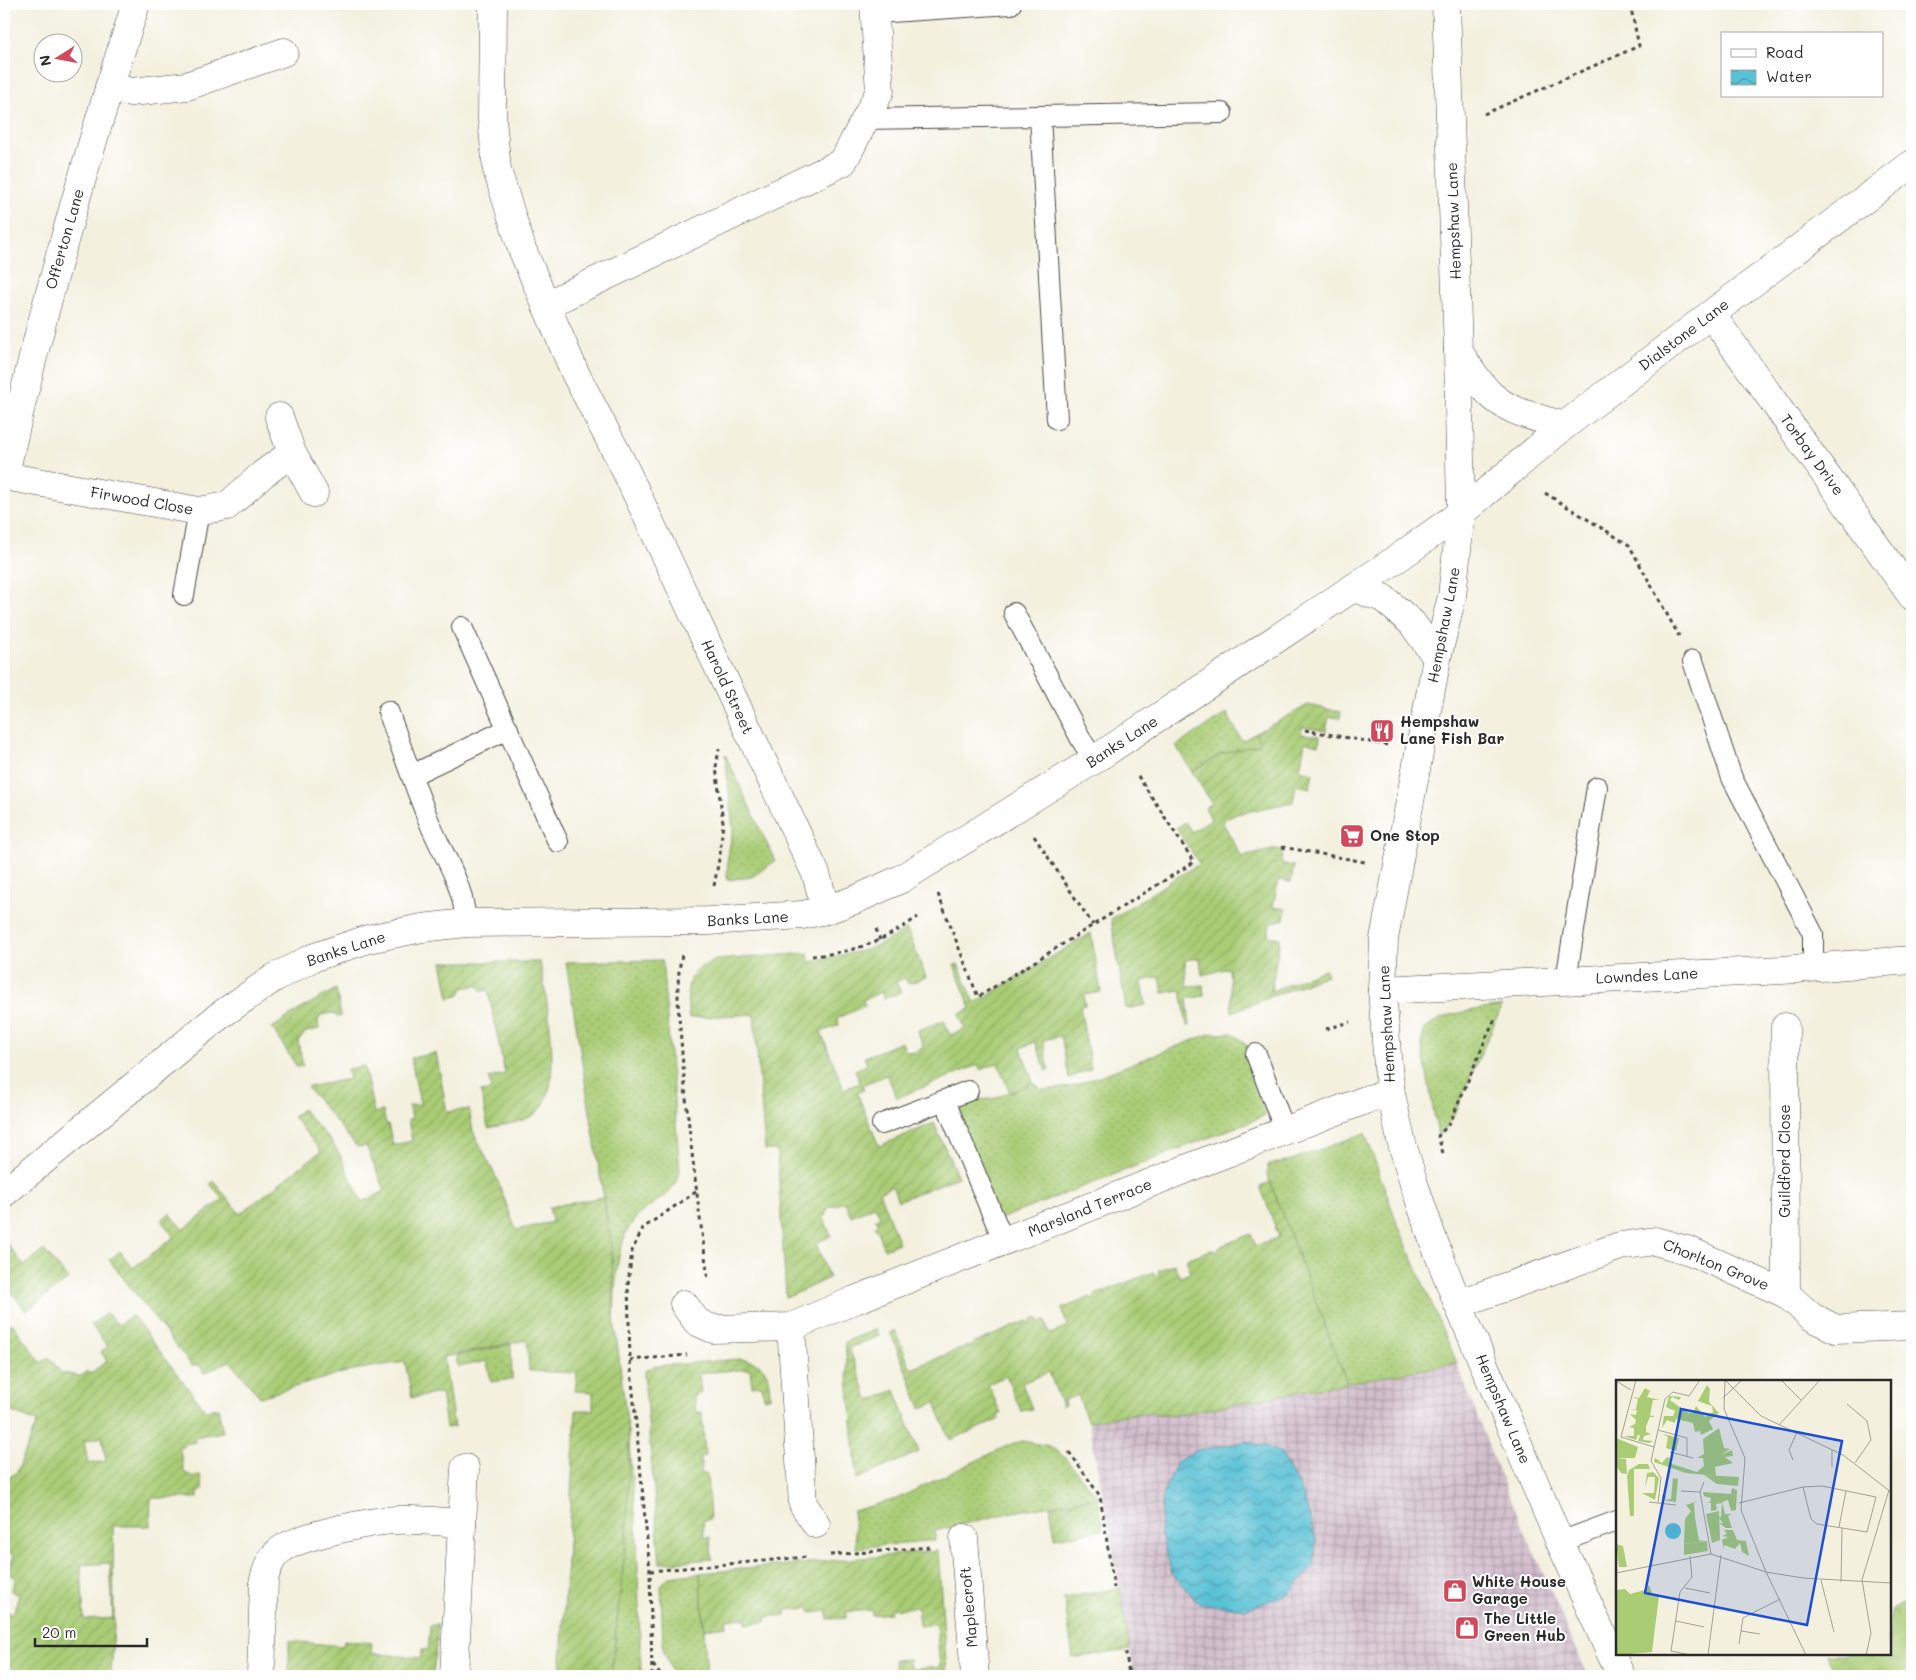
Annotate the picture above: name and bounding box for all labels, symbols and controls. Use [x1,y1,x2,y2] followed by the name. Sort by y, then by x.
[32,32,82,82] north arrow
[1721,32,1884,98] legend
[1766,42,1803,62] text: Road
[34,54,55,68] text: N
[1766,66,1812,86] text: Water
[1441,162,1465,280] street label: Hempshaw Lane
[40,186,88,291] street label: Offerton Lane
[1634,294,1733,375] street label: Dialstone Lane
[1777,410,1849,499] street label: Torbay Drive
[89,481,195,519] street label: Firwood Close
[1422,565,1464,684] street label: Hempshaw Lane
[697,636,759,737] street label: Harold Street
[1082,710,1161,772] street label: Banks Lane
[1400,711,1505,748] place label: Hempshaw Lane Fish Bar
[1369,718,1395,744] restaurant icon: Hempshaw Lane Fish Bar
[1339,823,1365,849] supermarket icon: One Stop
[1370,825,1440,845] place label: One Stop
[707,906,789,930] street label: Banks Lane
[304,926,388,970] street label: Banks Lane
[1595,962,1699,988] street label: Lowndes Lane
[1373,965,1399,1083] street label: Hempshaw Lane
[1774,1104,1794,1218] street label: Guildford Close
[1025,1173,1155,1241] street label: Marsland Terrace
[1660,1234,1772,1294] street label: Chorlton Grove
[1472,1351,1536,1467] street label: Hempshaw Lane
[1616,1380,1891,1655] inset map
[954,1566,982,1648] street label: Maplecroft
[1472,1571,1566,1608] place label: White House Garage
[1442,1578,1468,1604] shop icon: White House Garage
[1484,1608,1565,1645] place label: The Little Green Hub
[35,1615,148,1647] scale bar
[1454,1615,1480,1641] shop icon: The Little Green Hub
[42,1622,76,1642] text: 20 m

